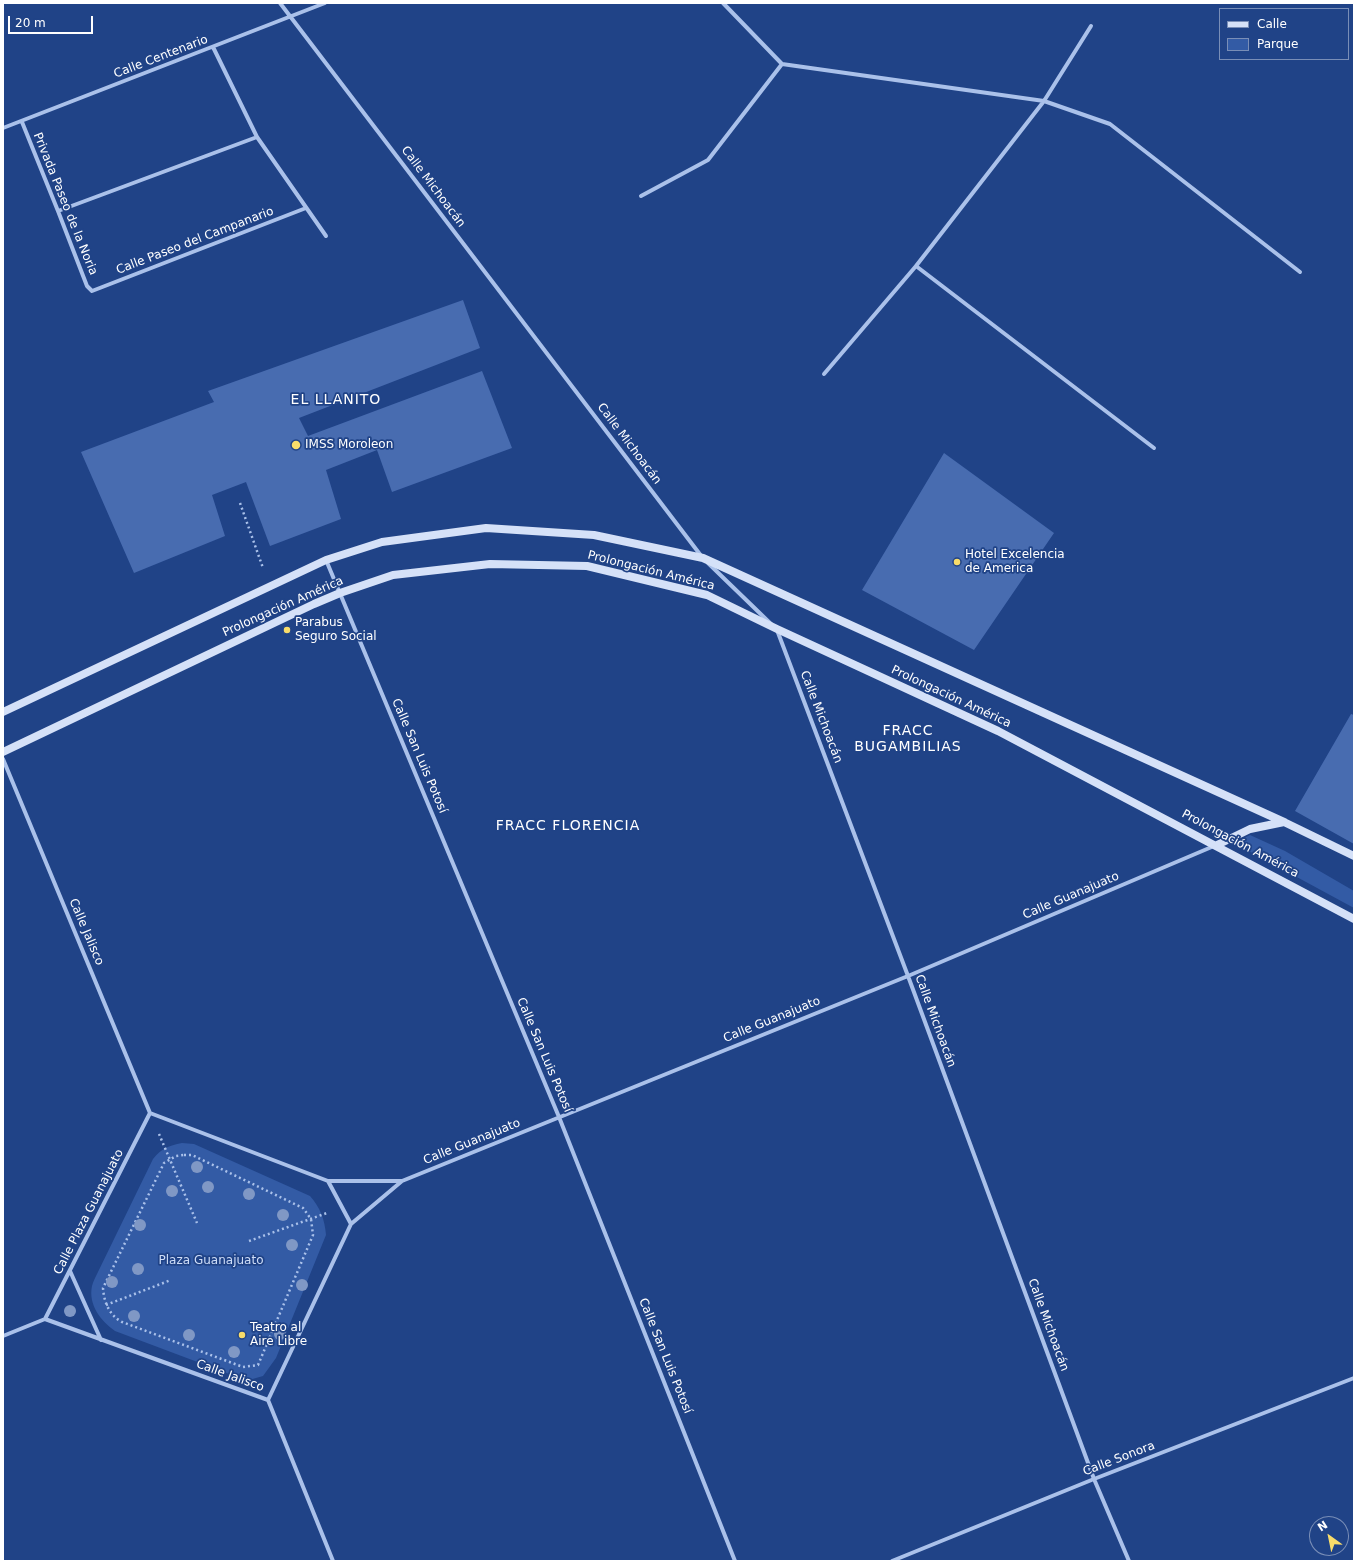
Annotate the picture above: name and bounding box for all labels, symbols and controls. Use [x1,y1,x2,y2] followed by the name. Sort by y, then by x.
[10,8,95,34] scale bar
[1219,8,1349,60] legend
[15,16,46,30] text: 20 m
[1257,17,1287,31] text: Calle
[112,32,210,82] street label: Calle Centenario
[1257,37,1298,51] text: Parque
[30,131,100,277] street label: Privada Paseo de la Noria
[398,144,468,230] street label: Calle Michoacán
[114,204,276,278] street label: Calle Paseo del Campanario
[291,392,381,408] district label: EL LLANITO
[594,401,664,487] street label: Calle Michoacán
[305,438,393,452] place label: IMSS Moroleon
[290,439,302,451] marker: IMSS Moroleon
[586,548,716,594] street label: Prolongación América
[965,548,1065,576] place label: Hotel Excelencia de America
[952,557,962,567] marker: Hotel Excelencia de America
[220,574,346,640] street label: Prolongación América
[295,616,377,644] place label: Parabus Seguro Social
[282,625,292,635] marker: Parabus Seguro Social
[889,663,1013,731] street label: Prolongación América
[797,669,845,765] street label: Calle Michoacán
[388,696,450,816] street label: Calle San Luis Potosí
[854,723,962,756] district label: FRACC BUGAMBILIAS
[1179,807,1301,881] street label: Prolongación América
[496,818,640,834] district label: FRACC FLORENCIA
[1021,869,1121,923] street label: Calle Guanajuato
[65,896,107,968] street label: Calle Jalisco
[912,973,958,1069] street label: Calle Michoacán
[721,994,823,1046] street label: Calle Guanajuato
[513,995,575,1115] street label: Calle San Luis Potosí
[421,1116,523,1168] street label: Calle Guanajuato
[51,1147,127,1277] street label: Calle Plaza Guanajuato
[159,1254,263,1268] park label: Plaza Guanajuato
[1025,1277,1071,1373] street label: Calle Michoacán
[635,1296,695,1416] street label: Calle San Luis Potosí
[250,1321,307,1349] place label: Teatro al Aire Libre
[237,1330,247,1340] marker: Teatro al Aire Libre
[194,1357,266,1395] street label: Calle Jalisco
[1081,1439,1157,1479] street label: Calle Sonora
[1309,1516,1349,1556] north arrow
[1315,1518,1330,1534] text: N

